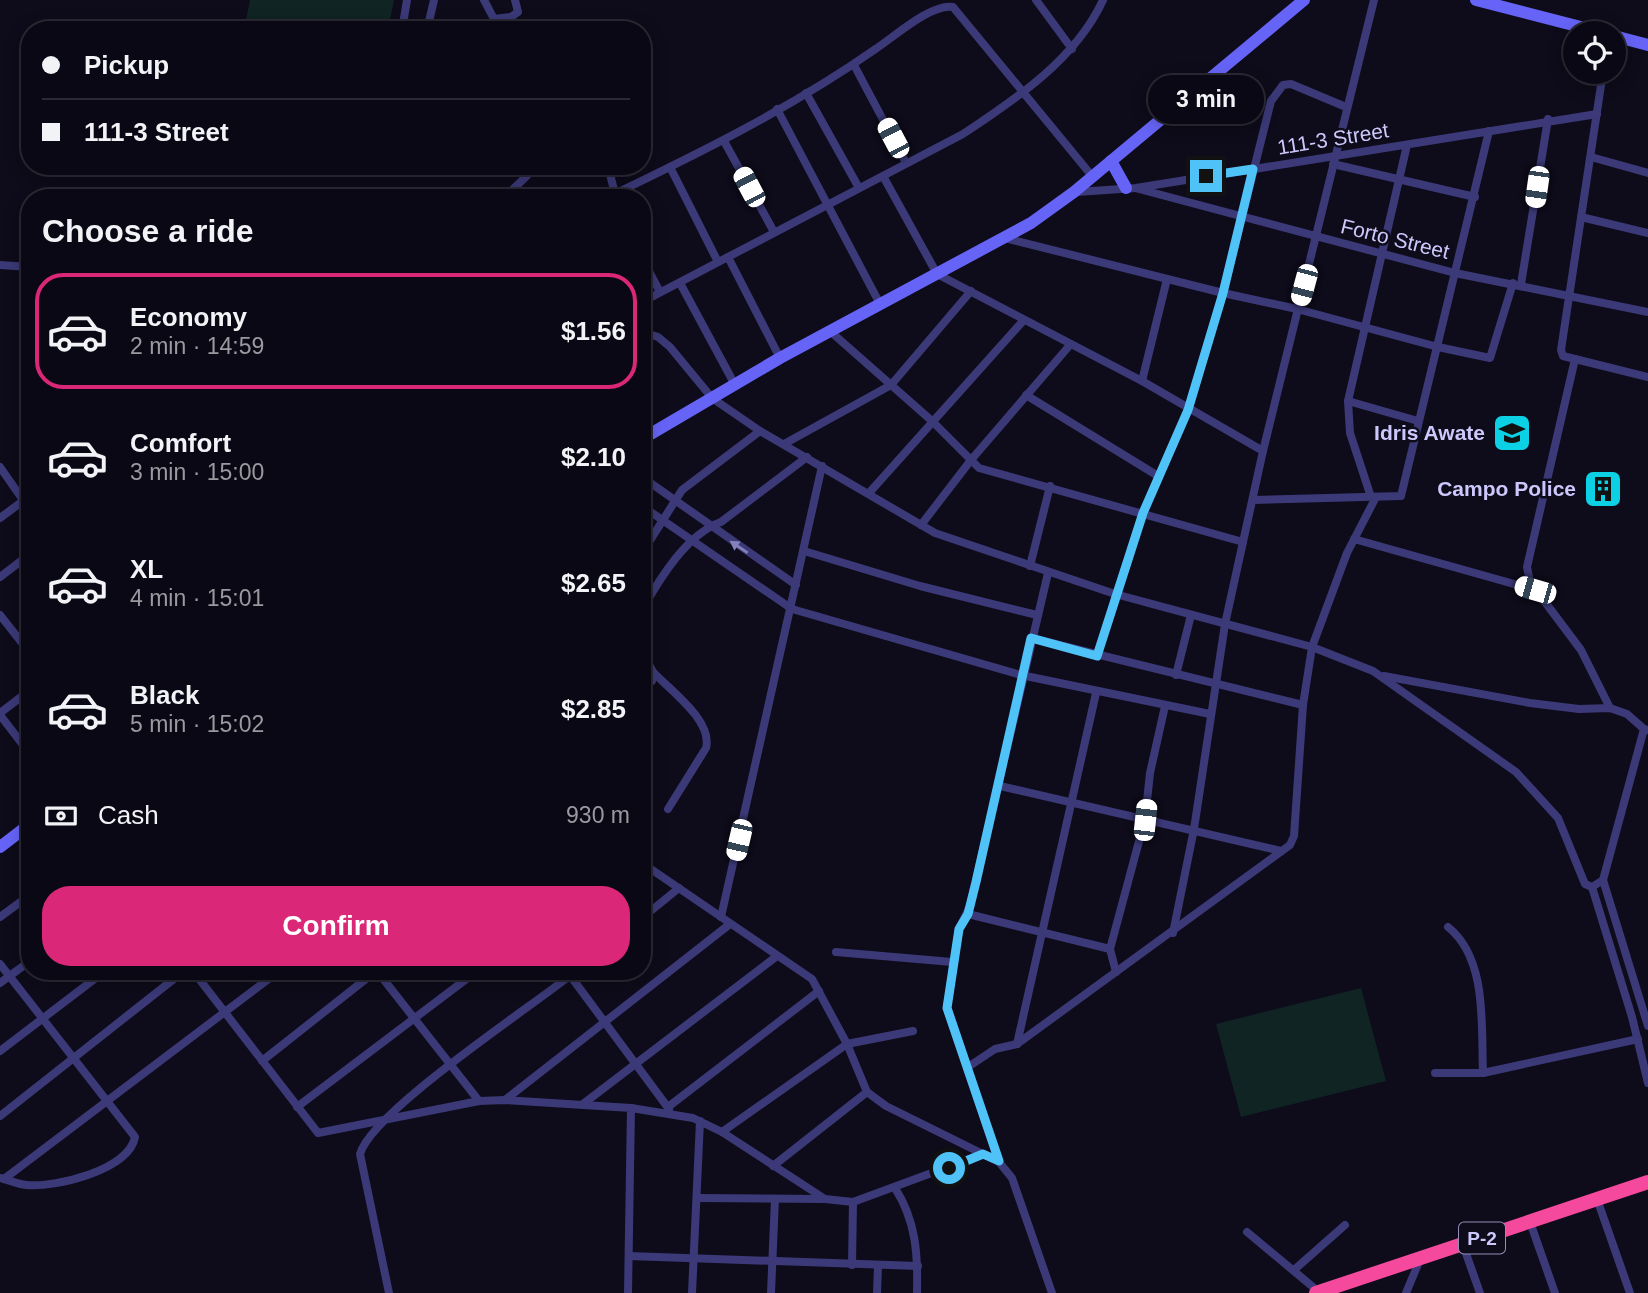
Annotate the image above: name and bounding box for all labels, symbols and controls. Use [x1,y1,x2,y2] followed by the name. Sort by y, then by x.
[1563,21,1626,84] map controls
[1563,21,1626,84] button: locate
[84,50,169,80] text: Pickup
[1148,74,1264,124] callout: 3 min
[1176,86,1236,112] text: 3 min
[874,115,913,161] car
[84,117,229,147] text: 111-3 Street
[1276,118,1390,159] street label: 111-3 Street
[1190,160,1222,192] route end
[730,164,769,210] car
[1524,165,1551,209] car
[42,213,254,249] text: Choose a ride
[1339,214,1452,263] street label: Forto Street
[1289,262,1320,308] car
[46,300,109,363] icon: car
[130,302,247,332] text: Economy
[561,316,626,346] text: $1.56
[130,333,264,359] text: 2 min · 14:59
[1491,412,1533,454] school or university icon: Idris Awate
[1374,421,1485,444] place label: Idris Awate
[46,426,109,489] icon: car
[130,428,231,458] text: Comfort
[561,442,626,472] text: $2.10
[130,459,264,485] text: 3 min · 15:00
[1582,468,1624,510] building icon: Campo Police
[1437,477,1576,500] place label: Campo Police
[730,540,748,554] one-way arrow
[46,552,109,615] icon: car
[130,554,163,584] text: XL
[561,568,626,598] text: $2.65
[1512,574,1559,606] car
[130,585,264,611] text: 4 min · 15:01
[46,678,109,741] icon: car
[130,680,199,710] text: Black
[561,694,626,724] text: $2.85
[130,711,264,737] text: 5 min · 15:02
[42,797,80,835] icon: cash
[1133,798,1158,842] car
[98,800,159,830] text: Cash
[566,802,630,828] text: 930 m
[725,817,754,863] car
[42,886,630,966] button: Confirm
[933,1152,965,1184] route start
[1459,1222,1505,1254] road number: P-2

